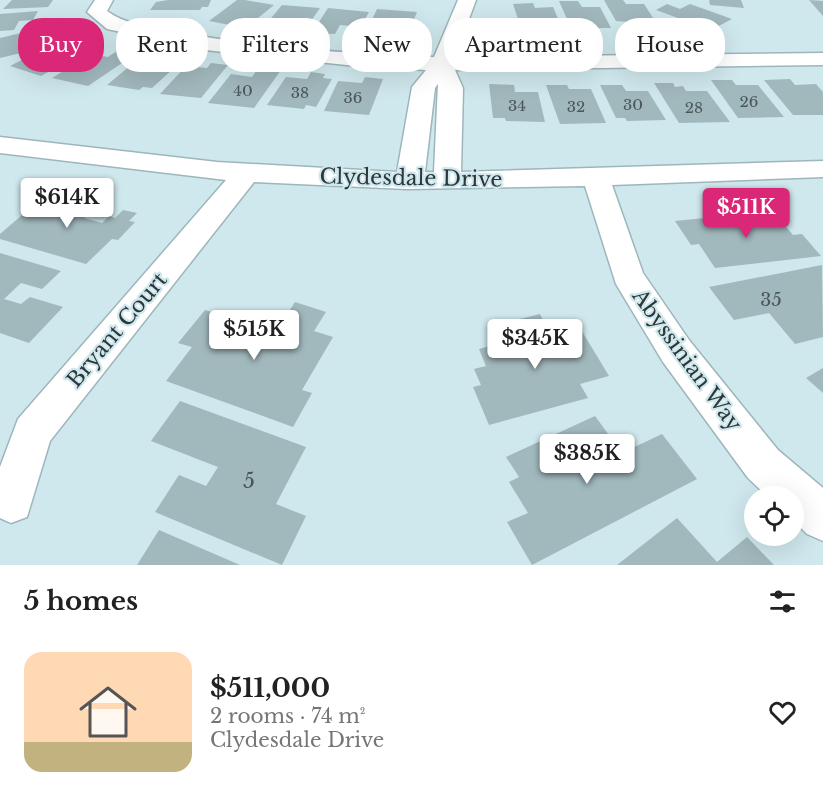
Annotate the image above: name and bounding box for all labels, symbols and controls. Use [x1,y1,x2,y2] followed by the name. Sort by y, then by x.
[18,18,104,72] chip: Buy
[116,18,208,72] chip: Rent
[220,18,330,72] chip: Filters
[342,18,432,72] chip: New
[444,18,603,72] chip: Apartment
[615,18,725,72] chip: House
[233,81,253,100] house number: 40
[291,83,309,102] house number: 38
[344,88,362,107] house number: 36
[740,92,758,111] house number: 26
[623,95,643,114] house number: 30
[508,96,526,115] house number: 34
[567,97,585,116] house number: 32
[685,98,703,117] house number: 28
[319,163,503,193] street label: Clydesdale Drive
[25,178,109,229] pin: $614K
[35,185,99,209] text: $614K
[704,188,788,239] pin: $511K
[717,195,775,219] text: $511K
[61,267,173,393] street label: Bryant Court
[626,283,748,437] street label: Abyssinian Way
[760,289,782,311] house number: 35
[212,310,296,361] pin: $515K
[223,317,285,341] text: $515K
[493,319,577,370] pin: $345K
[501,326,569,350] text: $345K
[545,434,629,485] pin: $385K
[554,441,620,465] text: $385K
[243,468,255,494] house number: 5
[744,486,804,546] map controls
[744,486,804,546] button: locate
[24,585,138,617] text: 5 homes
[766,585,799,618] icon: filters
[210,672,330,704] text: $511,000
[72,676,144,748] icon: home
[766,696,799,729] icon: heart
[210,704,366,728] text: 2 rooms · 74 m²
[210,728,384,752] text: Clydesdale Drive

